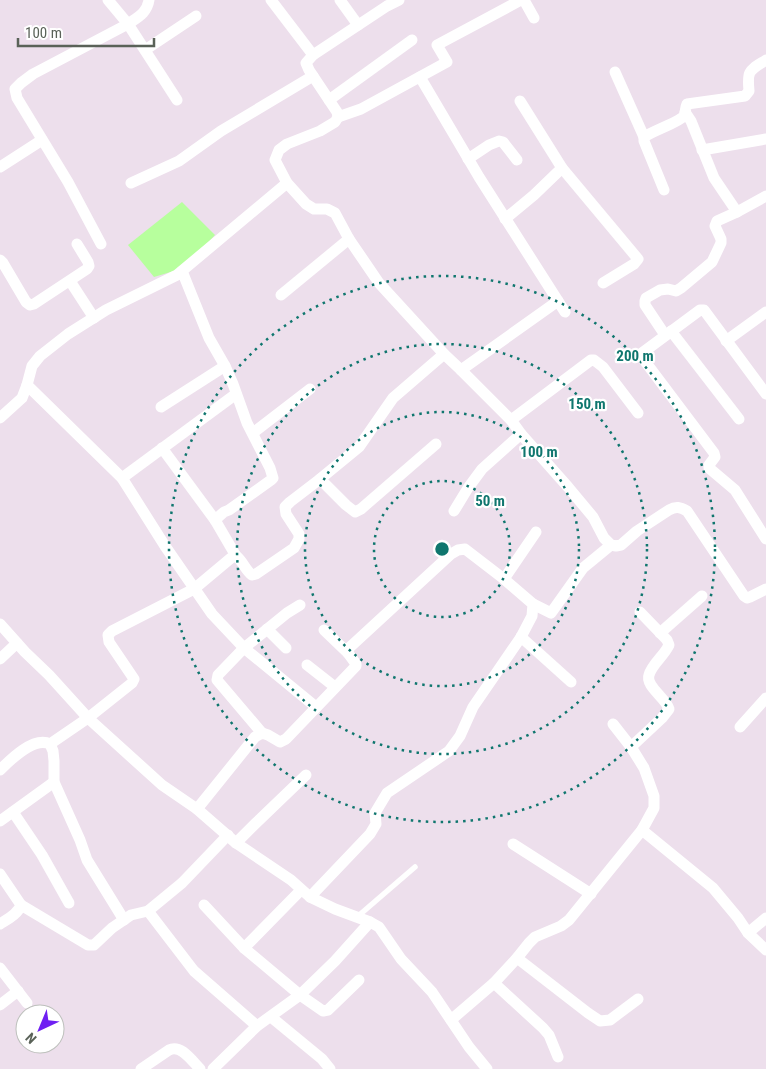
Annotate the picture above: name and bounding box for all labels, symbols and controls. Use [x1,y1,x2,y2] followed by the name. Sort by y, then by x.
[18,15,154,47] scale bar
[25,24,62,42] text: 100 m
[616,347,654,365] text: 200 m
[568,395,606,413] text: 150 m
[520,443,558,461] text: 100 m
[475,492,505,510] text: 50 m
[433,540,451,558] centre of rings
[15,1004,65,1054] north arrow
[22,1030,40,1047] text: N

